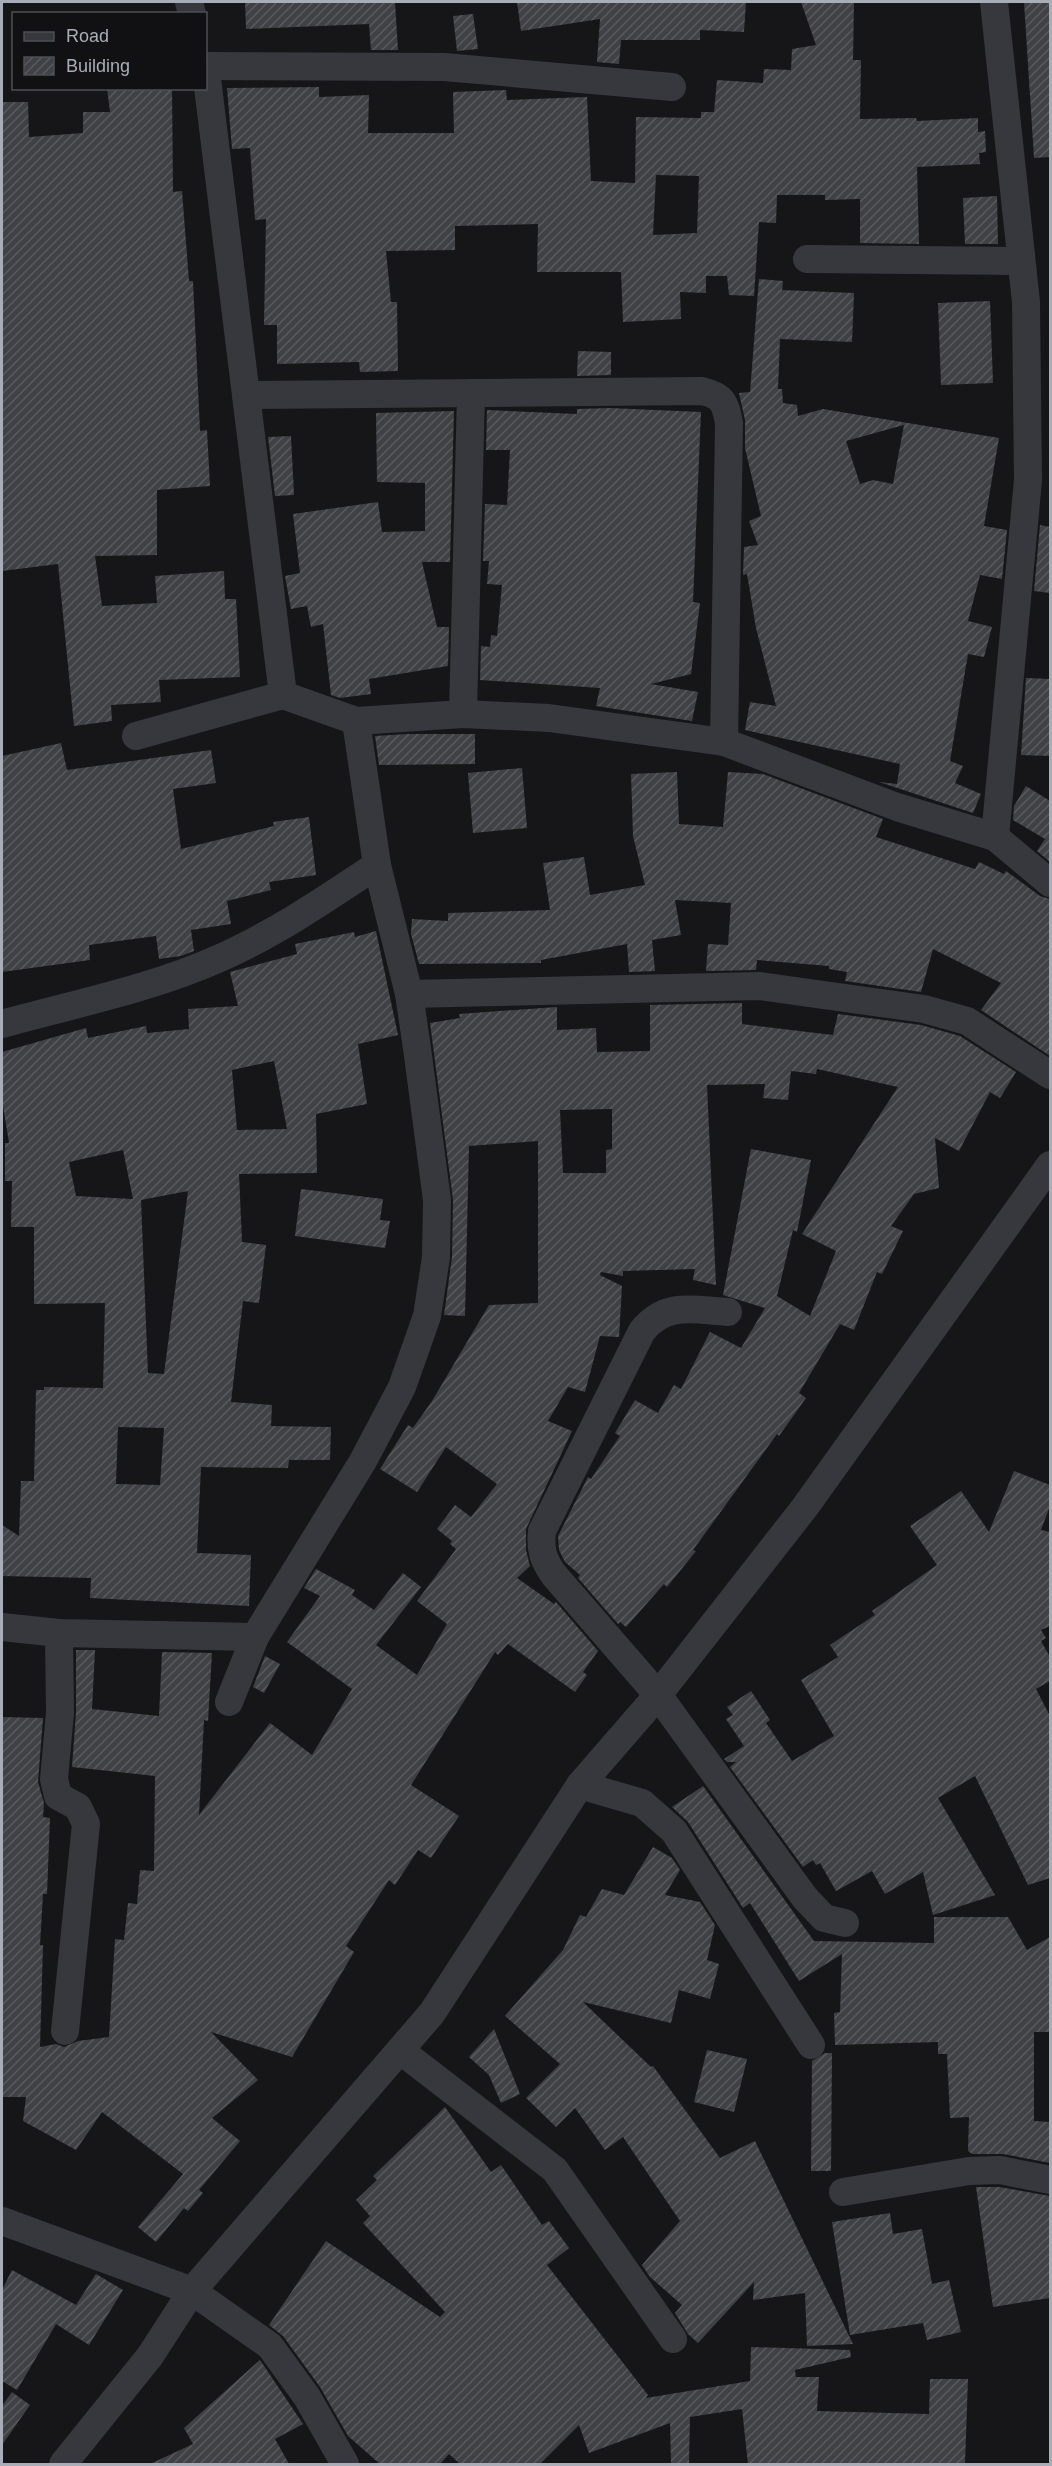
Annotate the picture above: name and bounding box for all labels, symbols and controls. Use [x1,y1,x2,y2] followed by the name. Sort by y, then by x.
[12,12,207,90] legend
[66,26,109,46] text: Road
[66,56,130,76] text: Building

